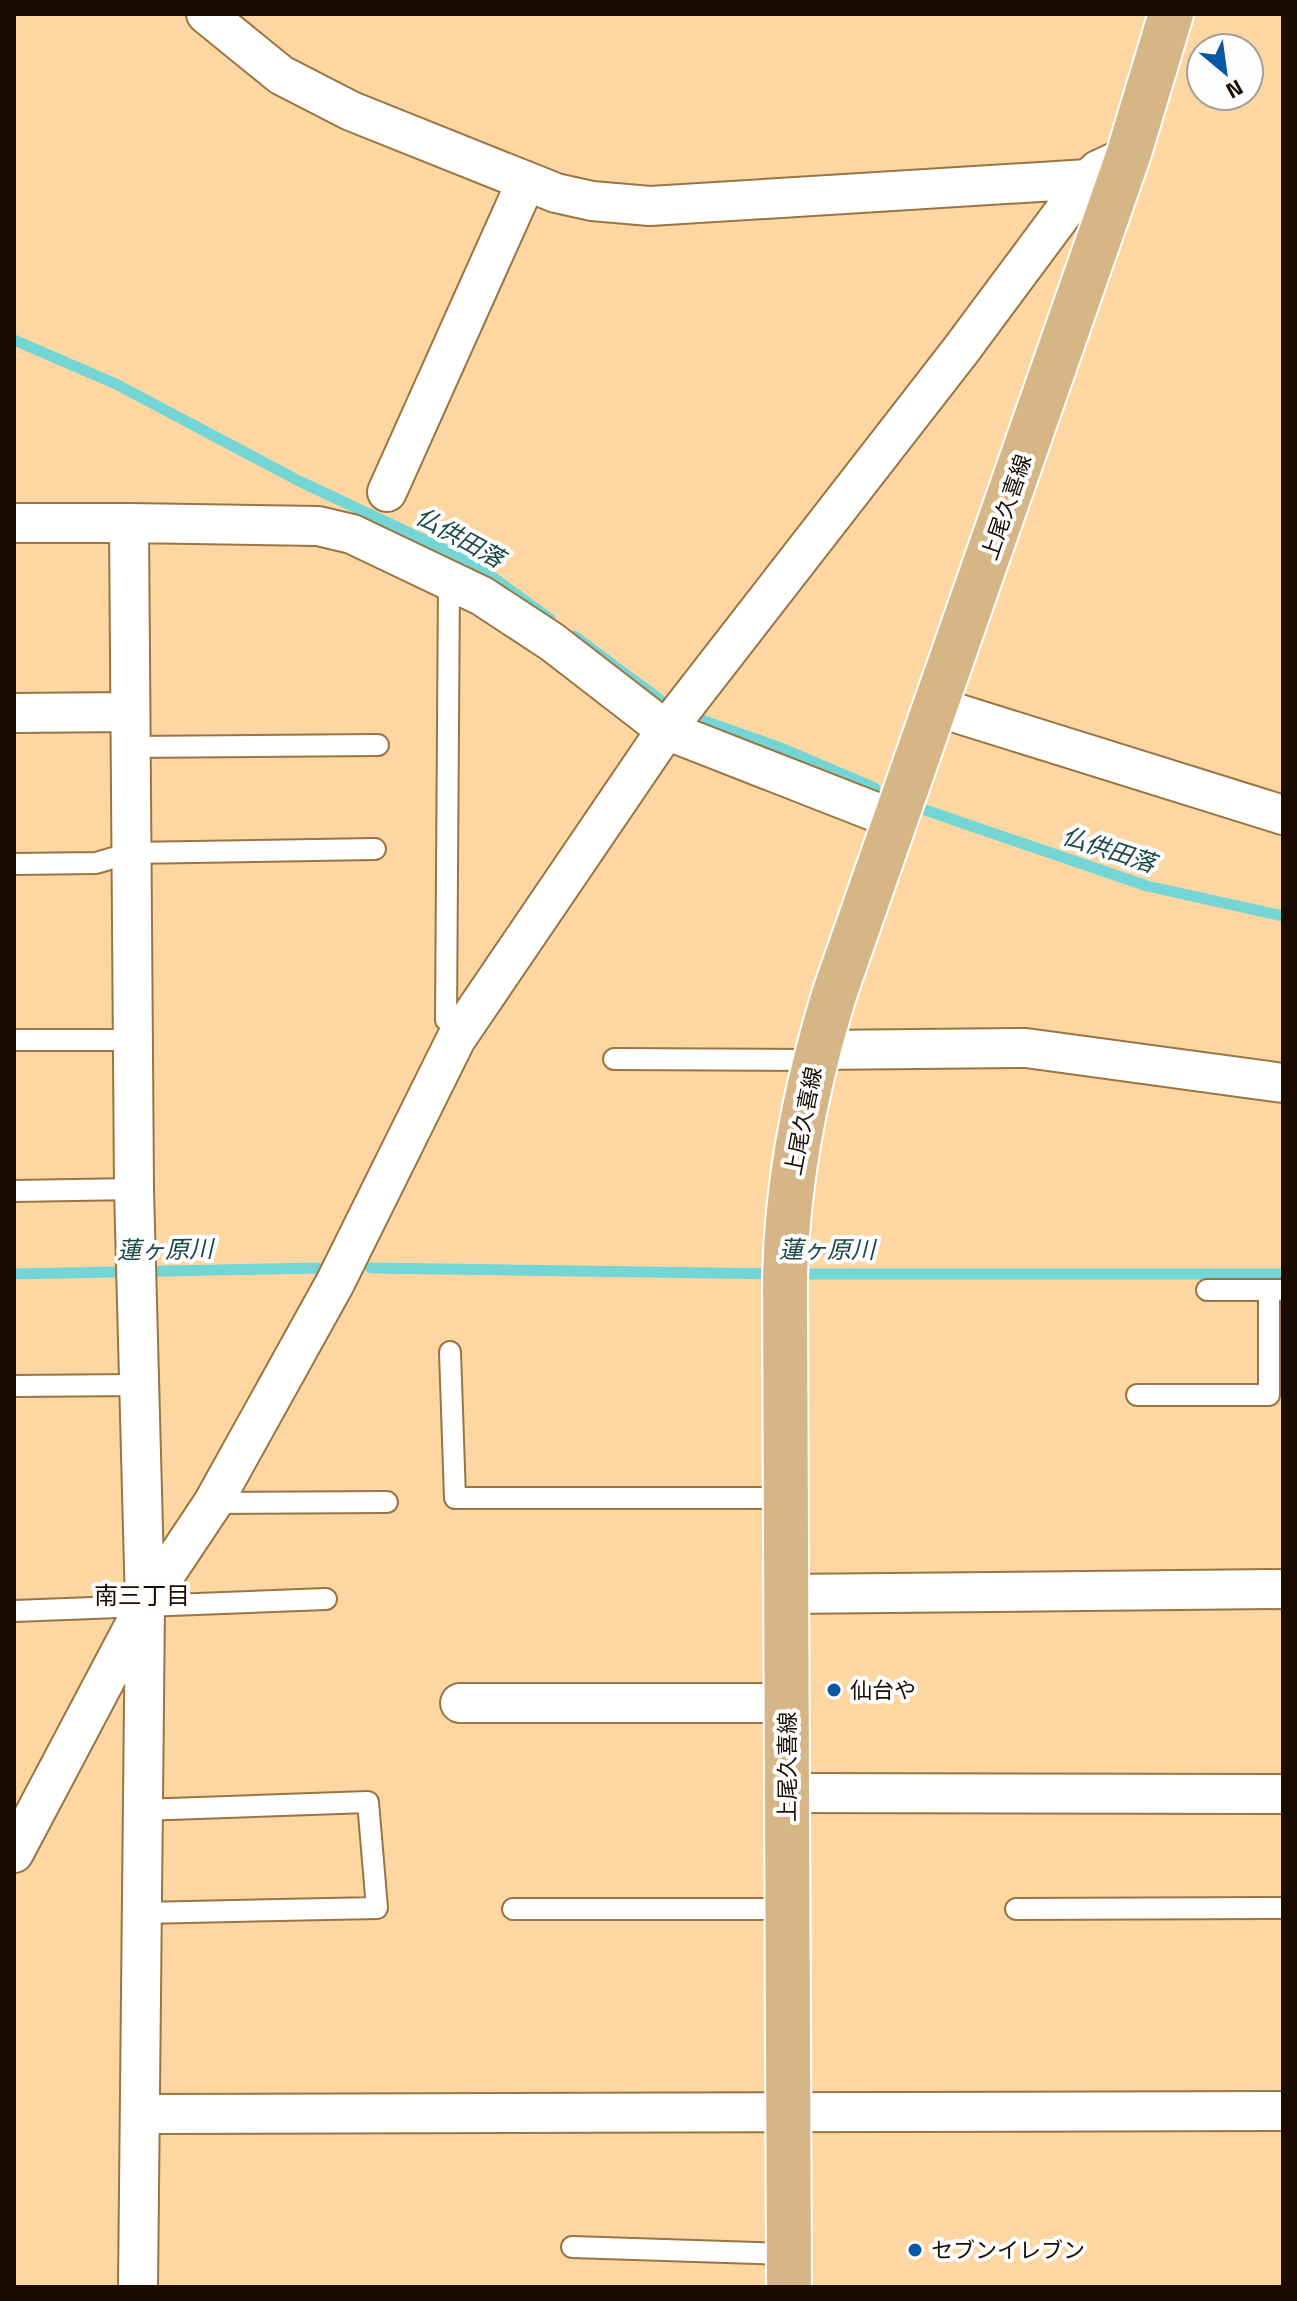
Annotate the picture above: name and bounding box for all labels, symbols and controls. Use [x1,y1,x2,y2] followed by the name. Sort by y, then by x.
[1185,32,1265,112] north arrow
[1220,71,1250,108] text: N
[972,449,1040,565] street label: 上尾久喜線
[409,498,514,578] water label: 仏供田落
[1058,817,1164,882] water label: 仏供田落
[776,1064,830,1178] street label: 上尾久喜線
[117,1230,216,1268] water label: 蓮ヶ原川
[779,1231,878,1267] water label: 蓮ヶ原川
[94,1577,190,1613] district label: 南三丁目
[850,1673,916,1707] place label: 仙台や
[825,1681,843,1699] marker: 仙台や
[770,1712,804,1822] street label: 上尾久喜線
[931,2233,1085,2267] place label: セブンイレブン
[906,2241,924,2259] marker: セブンイレブン

